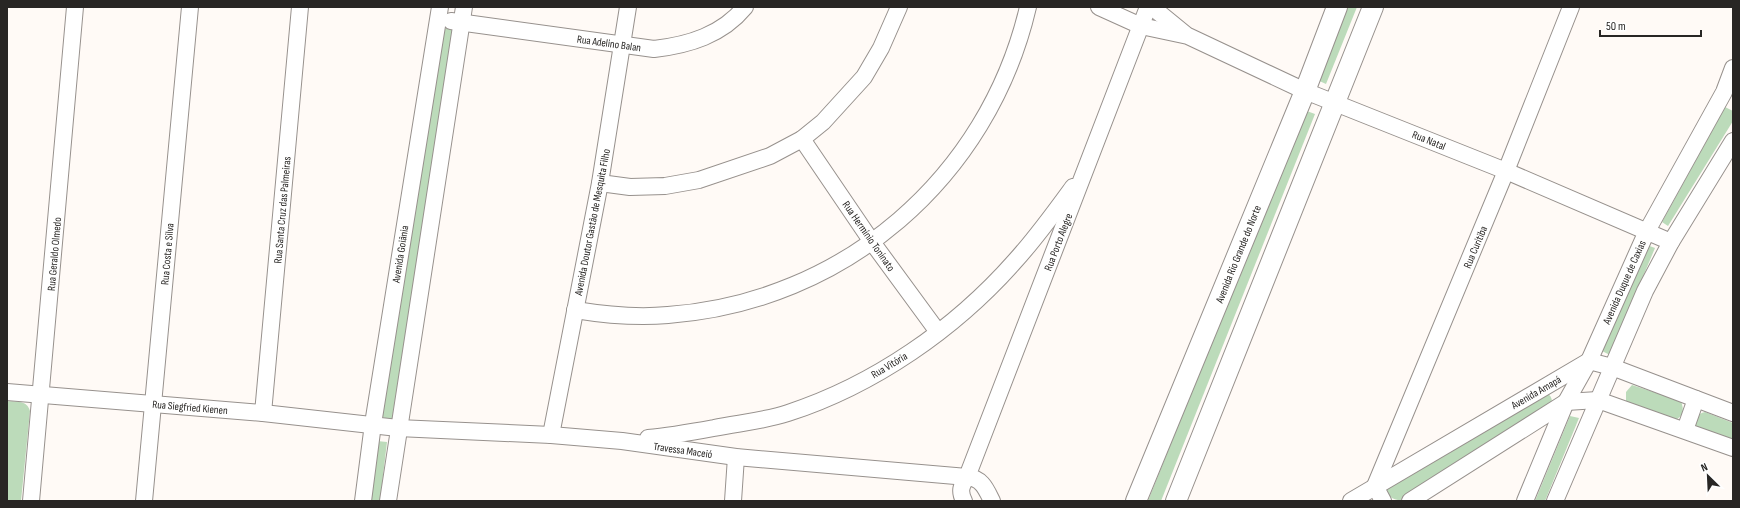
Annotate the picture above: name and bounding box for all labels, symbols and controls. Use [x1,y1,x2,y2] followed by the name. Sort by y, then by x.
[1600,12,1701,38] scale bar
[1606,19,1626,34] text: 50 m
[576,33,642,54] street label: Rua Adelino Balan
[1410,128,1448,153] street label: Rua Natal
[572,147,613,298] street label: Avenida Doutor Gastão de Mesquita Filho
[271,156,294,264] street label: Rua Santa Cruz das Palmeiras
[840,199,898,274] street label: Rua Hermínio Toninato
[1213,203,1264,306] street label: Avenida Rio Grande do Norte
[1041,211,1075,273] street label: Rua Porto Alegre
[45,216,64,291] street label: Rua Geraldo Olmedo
[158,223,177,285] street label: Rua Costa e Silva
[389,224,411,285] street label: Avenida Goiânia
[1461,224,1490,270] street label: Rua Curitiba
[1600,238,1649,327] street label: Avenida Duque de Caxias
[869,350,910,381] street label: Rua Vitória
[1508,373,1564,412] street label: Avenida Amapá
[152,398,229,417] street label: Rua Siegfried Kienen
[653,440,714,461] street label: Travessa Maceió
[1688,456,1728,496] north arrow
[1699,460,1710,474] text: N

